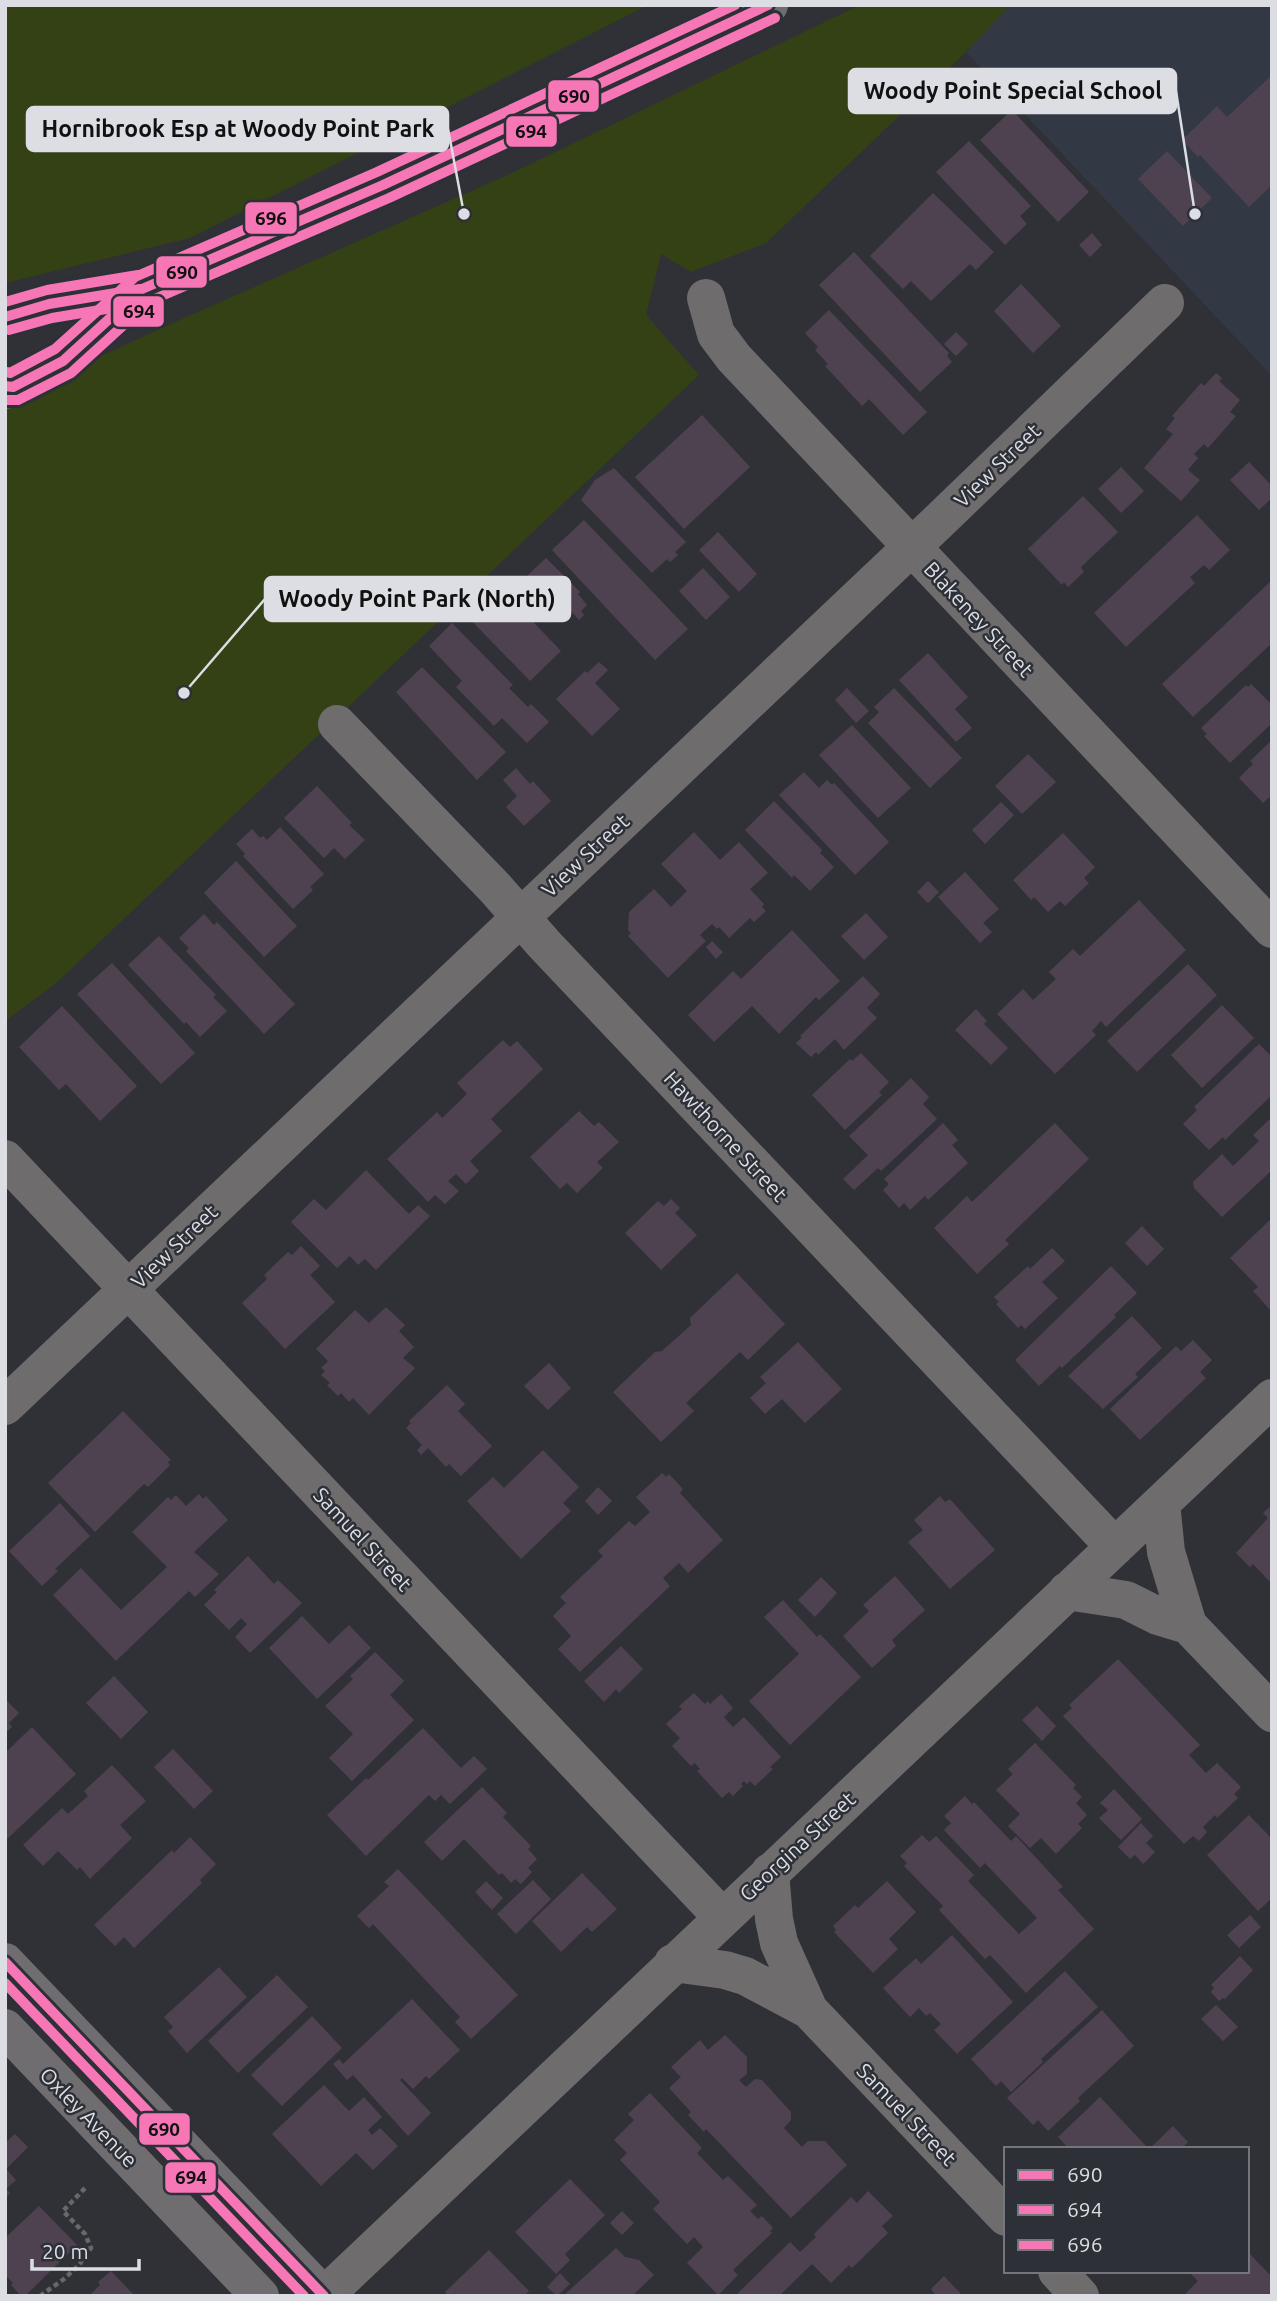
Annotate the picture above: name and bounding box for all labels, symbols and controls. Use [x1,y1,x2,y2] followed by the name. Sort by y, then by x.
[849,69,1176,113] callout: Woody Point Special School
[864,78,1162,103] text: Woody Point Special School
[547,79,600,113] line badge: 690
[558,85,590,107] text: 690
[27,107,448,151] callout: Hornibrook Esp at Woody Point Park
[505,115,558,148] line badge: 694
[42,116,435,141] text: Hornibrook Esp at Woody Point Park
[515,120,547,142] text: 694
[244,201,298,235] line badge: 696
[255,207,287,229] text: 696
[155,255,208,289] line badge: 690
[166,261,198,283] text: 690
[112,295,165,328] line badge: 694
[123,300,155,322] text: 694
[949,418,1045,512] street label: View Street
[920,556,1038,682] street label: Blakeney Street
[265,577,570,621] callout: Woody Point Park (North)
[278,586,556,612] text: Woody Point Park (North)
[536,809,634,901] street label: View Street
[660,1066,792,1206] street label: Hawthorne Street
[126,1199,222,1293] street label: View Street
[309,1482,417,1596] street label: Samuel Street
[734,1786,860,1906] street label: Georgina Street
[852,2058,962,2170] street label: Samuel Street
[35,2062,143,2172] street label: Oxley Avenue
[138,2112,191,2146] line badge: 690
[148,2118,180,2140] text: 690
[1004,2147,1249,2273] legend
[164,2161,217,2194] line badge: 694
[1067,2162,1103,2186] text: 690
[175,2166,207,2188] text: 694
[1067,2197,1103,2221] text: 694
[32,2228,138,2272] scale bar
[1067,2232,1103,2256] text: 696
[42,2239,89,2263] text: 20 m

